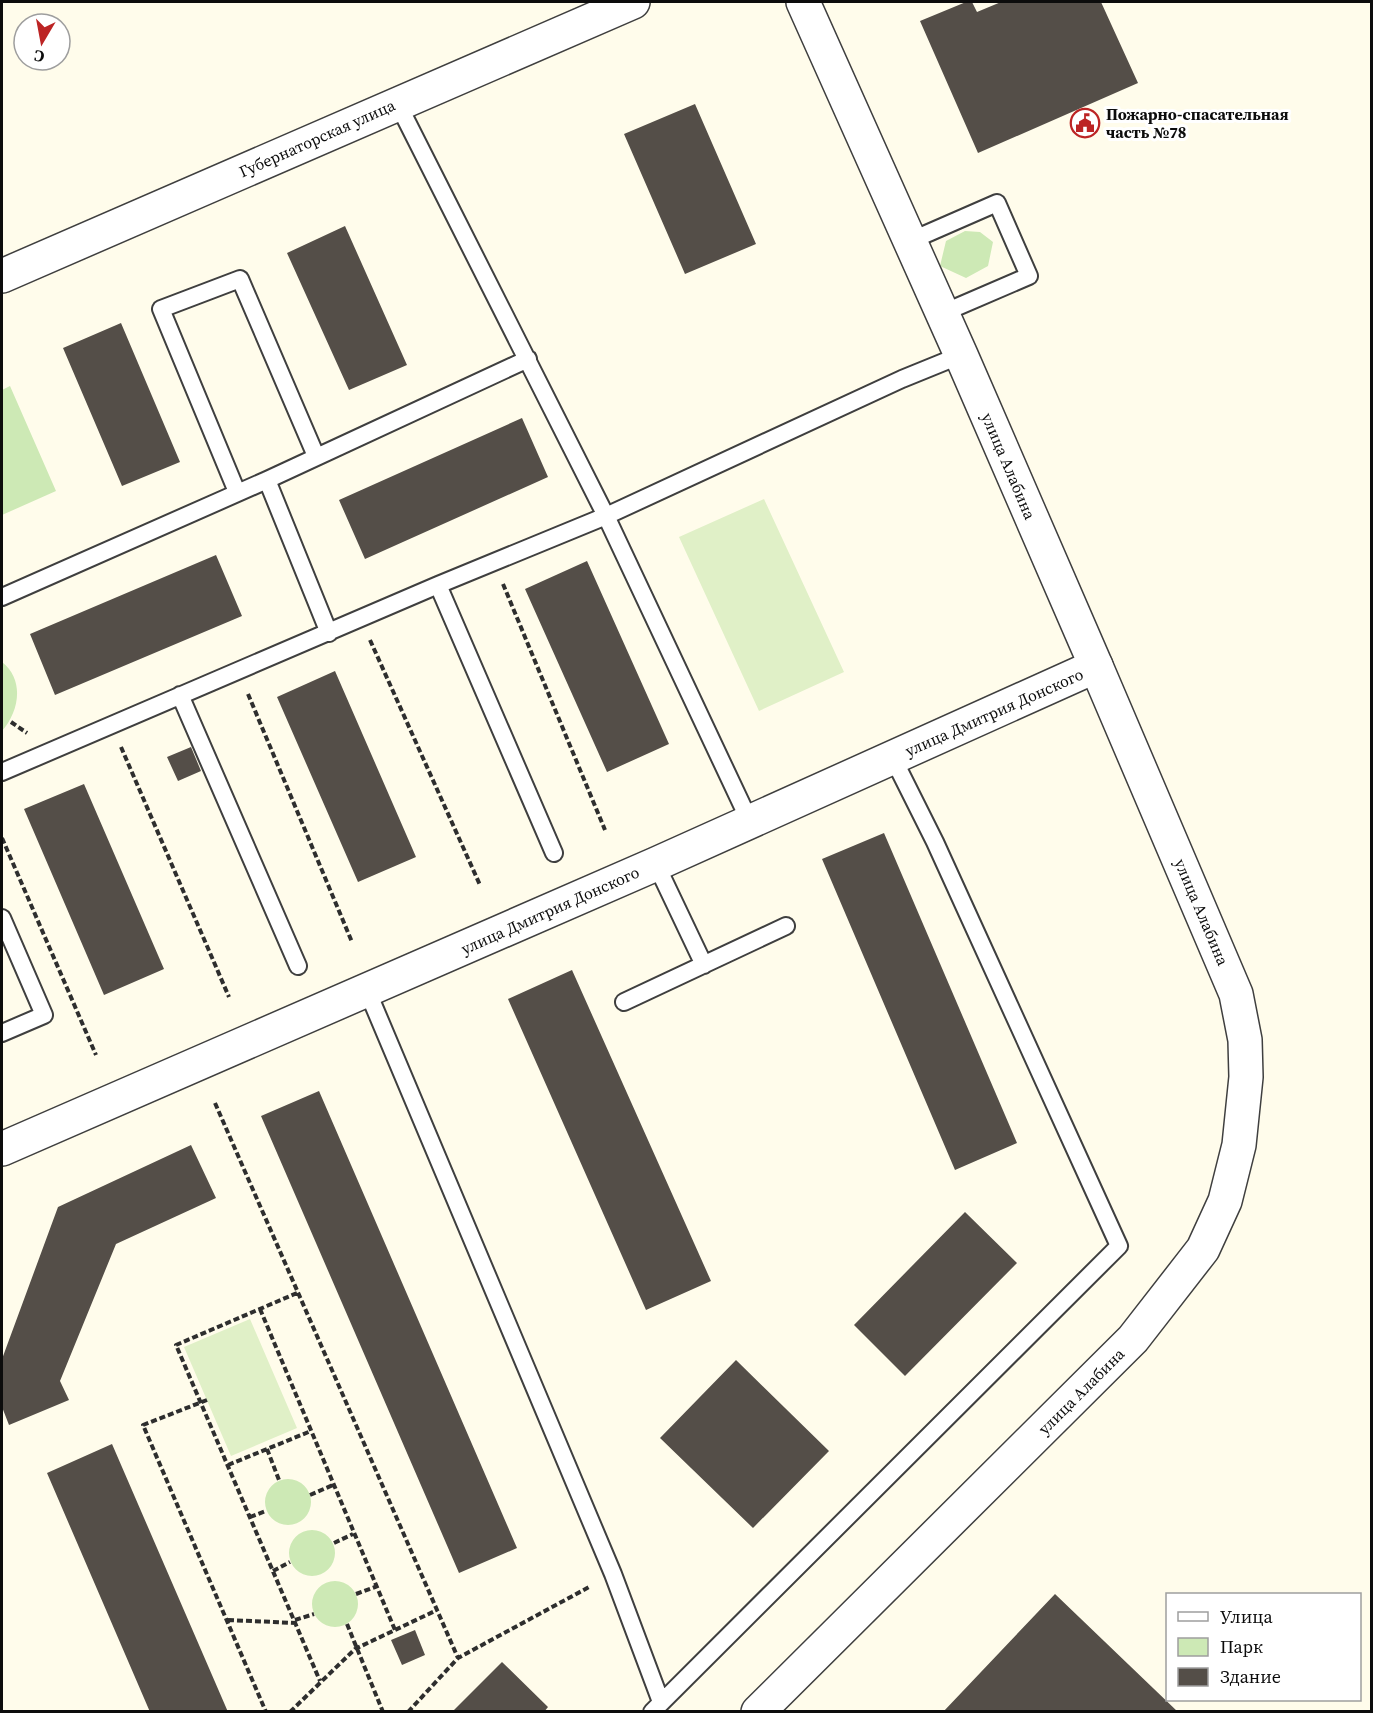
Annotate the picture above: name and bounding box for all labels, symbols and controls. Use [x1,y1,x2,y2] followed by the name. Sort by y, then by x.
[12,12,72,72] north arrow
[33,45,46,68] text: С
[235,93,399,182] street label: Губернаторская улица
[1106,103,1289,143] place label: Пожарно-спасательная часть №78
[1069,107,1101,139] public building icon: Пожарно-спасательная часть №78
[977,409,1042,524] street label: улица Алабина
[901,663,1087,761] street label: улица Дмитрия Донского
[1170,855,1235,970] street label: улица Алабина
[457,861,643,959] street label: улица Дмитрия Донского
[1033,1342,1130,1439] street label: улица Алабина
[1166,1593,1361,1701] legend
[1220,1604,1273,1629] text: Улица
[1220,1634,1263,1659] text: Парк
[1220,1664,1281,1689] text: Здание

